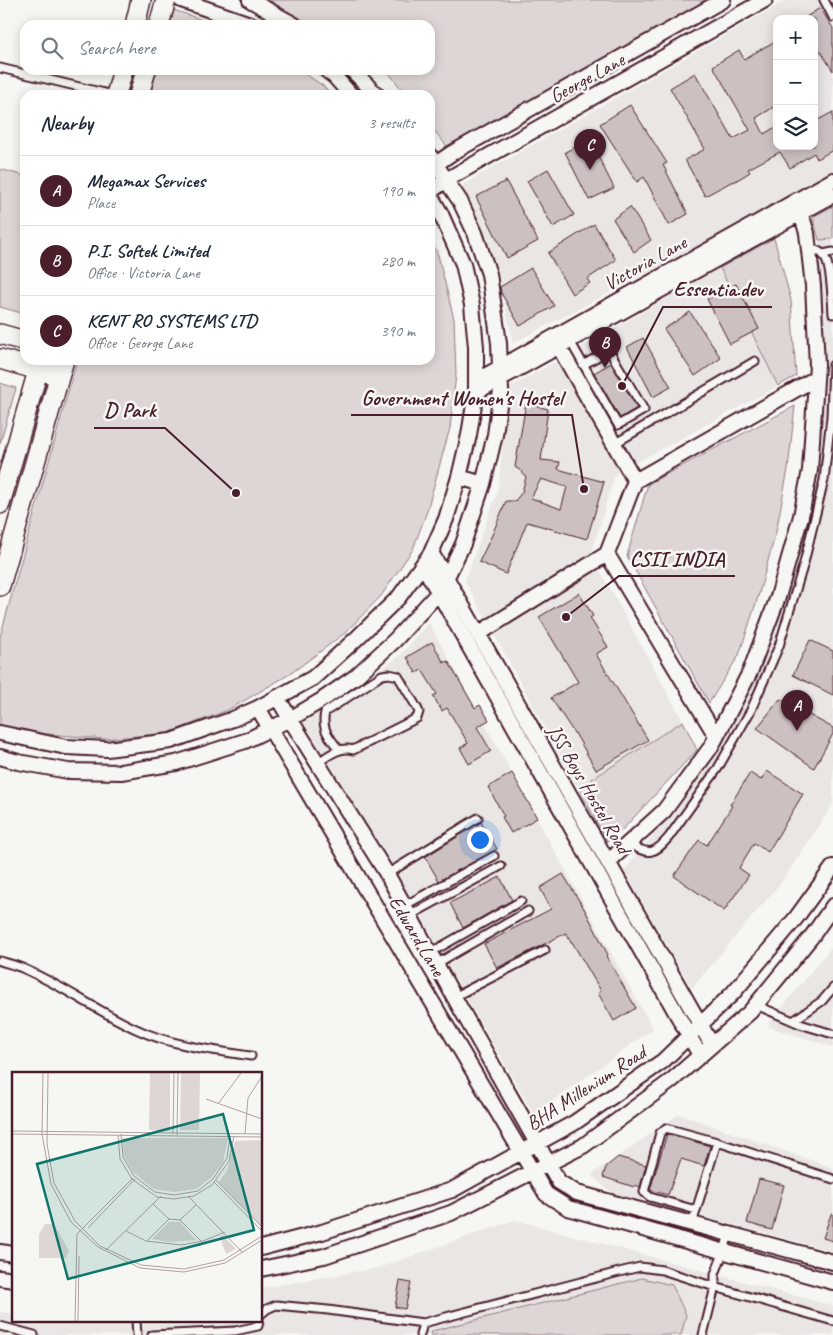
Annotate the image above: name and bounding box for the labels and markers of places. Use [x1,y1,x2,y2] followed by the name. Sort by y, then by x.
[574,129,606,170] pin: C
[663,271,772,307] callout: Essentia.dev
[589,327,621,368] pin: B
[351,379,572,415] callout: Government Women's Hostel
[94,392,165,428] callout: D Park
[619,540,735,576] callout: CSII INDIA
[781,690,813,731] pin: A

